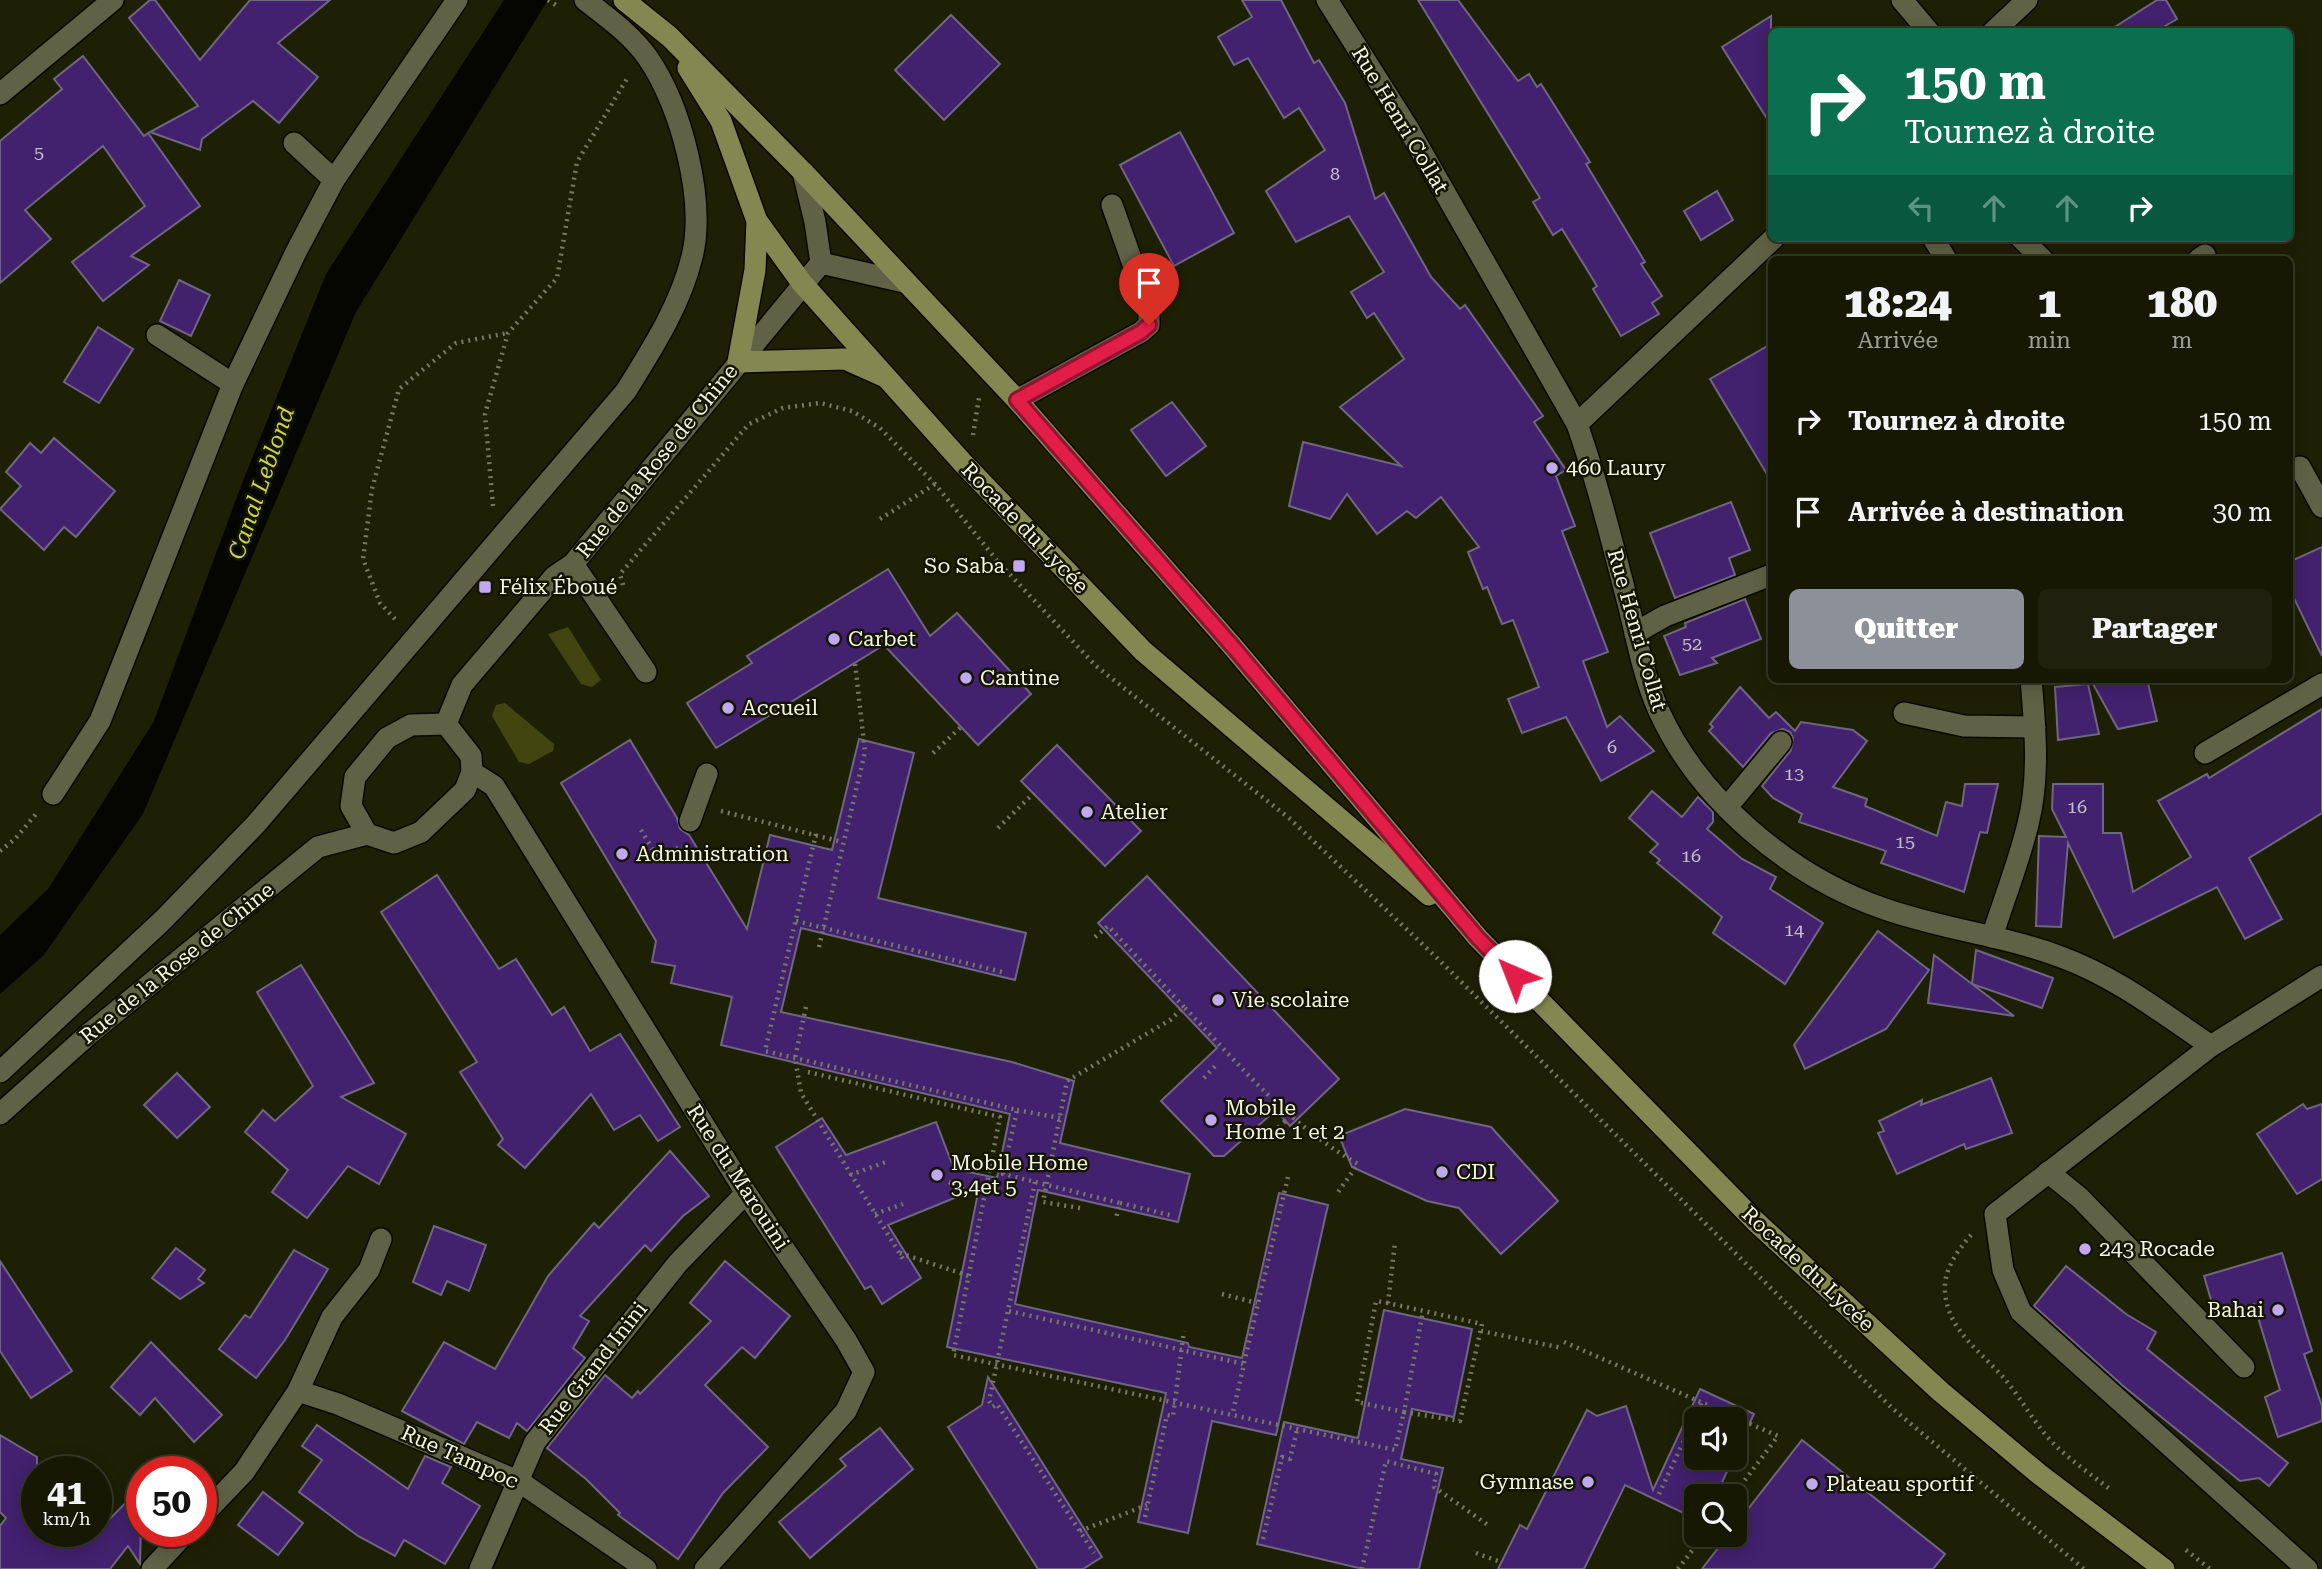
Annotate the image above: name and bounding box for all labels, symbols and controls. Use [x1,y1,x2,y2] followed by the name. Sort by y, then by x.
[1347,42,1453,198] street label: Rue Henri Collat
[1904,54,2046,111] text: 150 m
[1789,56,1880,147] icon: right
[1904,113,2155,151] text: Tournez à droite
[34,142,44,163] house number: 5
[1330,163,1340,184] house number: 8
[1902,189,1940,227] icon: left
[1975,189,2013,227] icon: ahead
[2048,189,2086,227] icon: ahead
[2121,189,2159,227] icon: right
[1119,253,1179,325] pin
[1130,264,1168,302] icon: arrive
[1844,278,1952,327] text: 18:24
[2037,278,2061,327] text: 1
[2147,278,2217,327] text: 180
[1858,327,1938,354] text: Arrivée
[2028,327,2071,354] text: min
[2171,327,2192,354] text: m
[571,359,743,563] street label: Rue de la Rose de Chine
[1789,402,1827,440] icon: right
[223,403,300,563] water label: Canal Leblond
[1848,406,2065,436] text: Tournez à droite
[2198,406,2272,436] text: 150 m
[1566,456,1666,480] place label: 460 Laury
[957,458,1093,598] street label: Rocade du Lycée
[1544,460,1560,476] marker: 460 Laury
[1789,493,1827,531] icon: arrive
[1848,497,2124,527] text: Arrivée à destination
[2213,497,2272,527] text: 30 m
[1602,546,1672,714] street label: Rue Henri Collat
[924,554,1006,578] place label: So Saba
[1011,558,1027,574] marker: So Saba
[499,574,617,599] place label: Félix Éboué
[477,579,493,595] marker: Félix Éboué
[1789,589,2024,669] button: Quitter
[2038,589,2272,669] button: Partager
[848,627,916,651] place label: Carbet
[826,631,842,647] marker: Carbet
[1682,633,1702,654] house number: 52
[980,666,1060,690] place label: Cantine
[958,670,974,686] marker: Cantine
[742,696,818,720] place label: Accueil
[720,700,736,716] marker: Accueil
[1607,736,1617,757] house number: 6
[1784,763,1804,784] house number: 13
[2067,796,2087,817] house number: 16
[1101,800,1168,824] place label: Atelier
[1079,804,1095,820] marker: Atelier
[1895,831,1915,852] house number: 15
[636,842,789,866] place label: Administration
[1681,845,1701,866] house number: 16
[614,846,630,862] marker: Administration
[75,877,279,1049] street label: Rue de la Rose de Chine
[1784,919,1804,940] house number: 14
[1478,939,1552,1013] position arrow
[1232,988,1349,1012] place label: Vie scolaire
[1210,992,1226,1008] marker: Vie scolaire
[1225,1096,1345,1144] place label: Mobile Home 1 et 2
[682,1100,794,1254] street label: Rue du Marouini
[1203,1112,1219,1128] marker: Mobile Home 1 et 2
[951,1151,1088,1199] place label: Mobile Home 3,4et 5
[1456,1160,1495,1184] place label: CDI
[1434,1164,1450,1180] marker: CDI
[929,1167,945,1183] marker: Mobile Home 3,4et 5
[1737,1202,1879,1336] street label: Rocade du Lycée
[2099,1237,2215,1261] place label: 243 Rocade
[2077,1241,2093,1257] marker: 243 Rocade
[534,1297,652,1439] street label: Rue Grand Inini
[2207,1298,2264,1322] place label: Bahai
[2270,1302,2286,1318] marker: Bahai
[1684,1407,1747,1547] map controls
[1684,1407,1747,1470] button: sound
[398,1420,523,1494] street label: Rue Tampoc
[126,1456,217,1547] speed limit sign: 50
[1479,1470,1574,1494] place label: Gymnase
[47,1472,86,1513] text: 41
[1826,1472,1975,1496] place label: Plateau sportif
[1580,1474,1596,1490] marker: Gymnase
[1804,1476,1820,1492] marker: Plateau sportif
[1684,1484,1747,1547] button: search
[42,1508,91,1529] text: km/h

